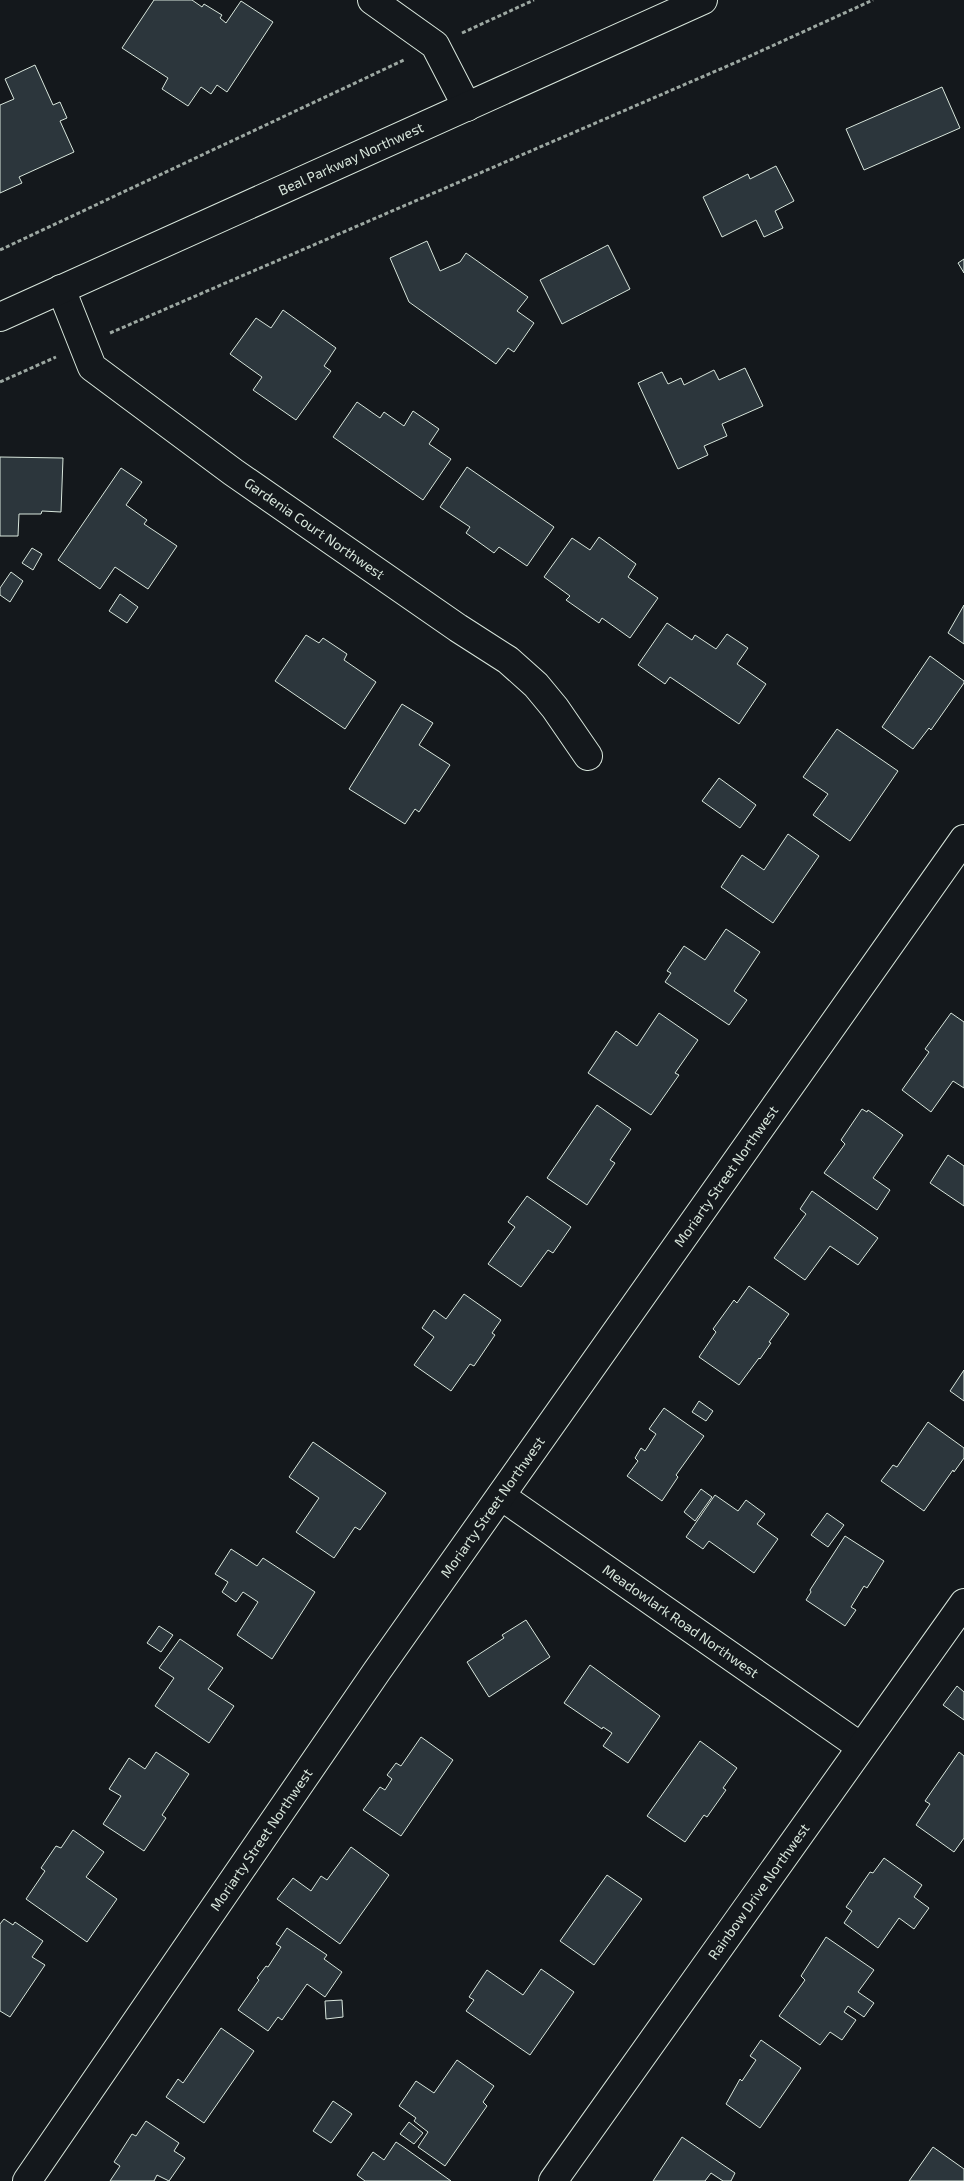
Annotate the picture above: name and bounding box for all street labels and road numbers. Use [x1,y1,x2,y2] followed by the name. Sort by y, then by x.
[276,118,426,198] street label: Beal Parkway Northwest
[242,474,388,583] street label: Gardenia Court Northwest
[670,1102,781,1250] street label: Moriarty Street Northwest
[437,1433,548,1581] street label: Moriarty Street Northwest
[600,1561,762,1681] street label: Meadowlark Road Northwest
[206,1765,316,1914] street label: Moriarty Street Northwest
[704,1820,813,1963] street label: Rainbow Drive Northwest

